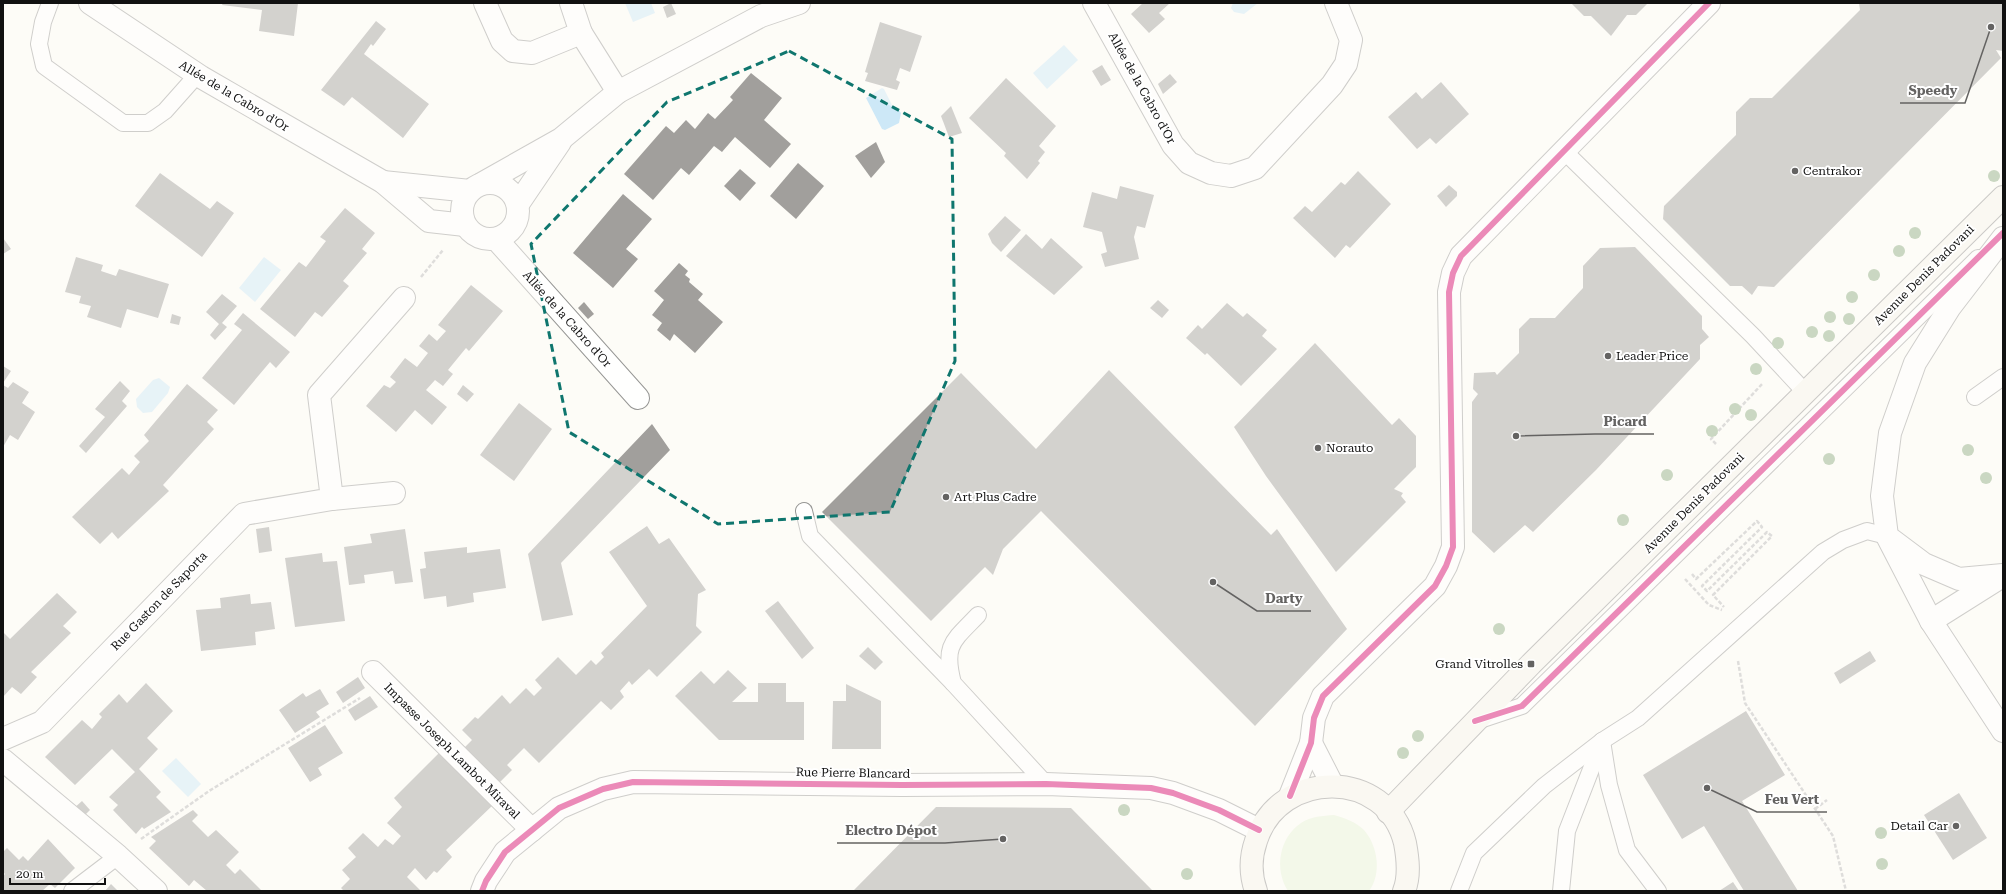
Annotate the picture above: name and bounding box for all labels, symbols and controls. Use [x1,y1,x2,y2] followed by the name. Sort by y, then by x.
[1106,30,1179,146] street label: Allée de la Cabro d'Or
[177,58,291,134] street label: Allée de la Cabro d'Or
[1900,78,1965,103] callout: Speedy
[1909,83,1958,98] text: Speedy
[1803,164,1861,178] place label: Centrakor
[1790,166,1800,176] marker: Centrakor
[1871,222,1977,328] street label: Avenue Denis Padovani
[520,268,614,370] street label: Allée de la Cabro d'Or
[1616,349,1689,363] place label: Leader Price
[1603,351,1613,361] marker: Leader Price
[1595,409,1654,434] callout: Picard
[1603,414,1647,429] text: Picard
[1326,441,1373,455] place label: Norauto
[1313,443,1323,453] marker: Norauto
[1641,450,1747,556] street label: Avenue Denis Padovani
[954,490,1037,504] place label: Art Plus Cadre
[941,492,951,502] marker: Art Plus Cadre
[108,548,210,653] street label: Rue Gaston de Saporta
[1257,586,1311,611] callout: Darty
[1265,591,1303,606] text: Darty
[1435,657,1523,671] place label: Grand Vitrolles
[1526,659,1536,669] marker: Grand Vitrolles
[381,680,523,822] street label: Impasse Joseph Lambot Miraval
[796,765,911,781] street label: Rue Pierre Blancard
[1757,787,1827,812] callout: Feu Vert
[1765,792,1820,807] text: Feu Vert
[837,818,945,843] callout: Electro Dépot
[1891,819,1948,833] place label: Detail Car
[1951,821,1961,831] marker: Detail Car
[845,823,937,838] text: Electro Dépot
[10,860,105,886] scale bar
[16,867,43,881] text: 20 m

